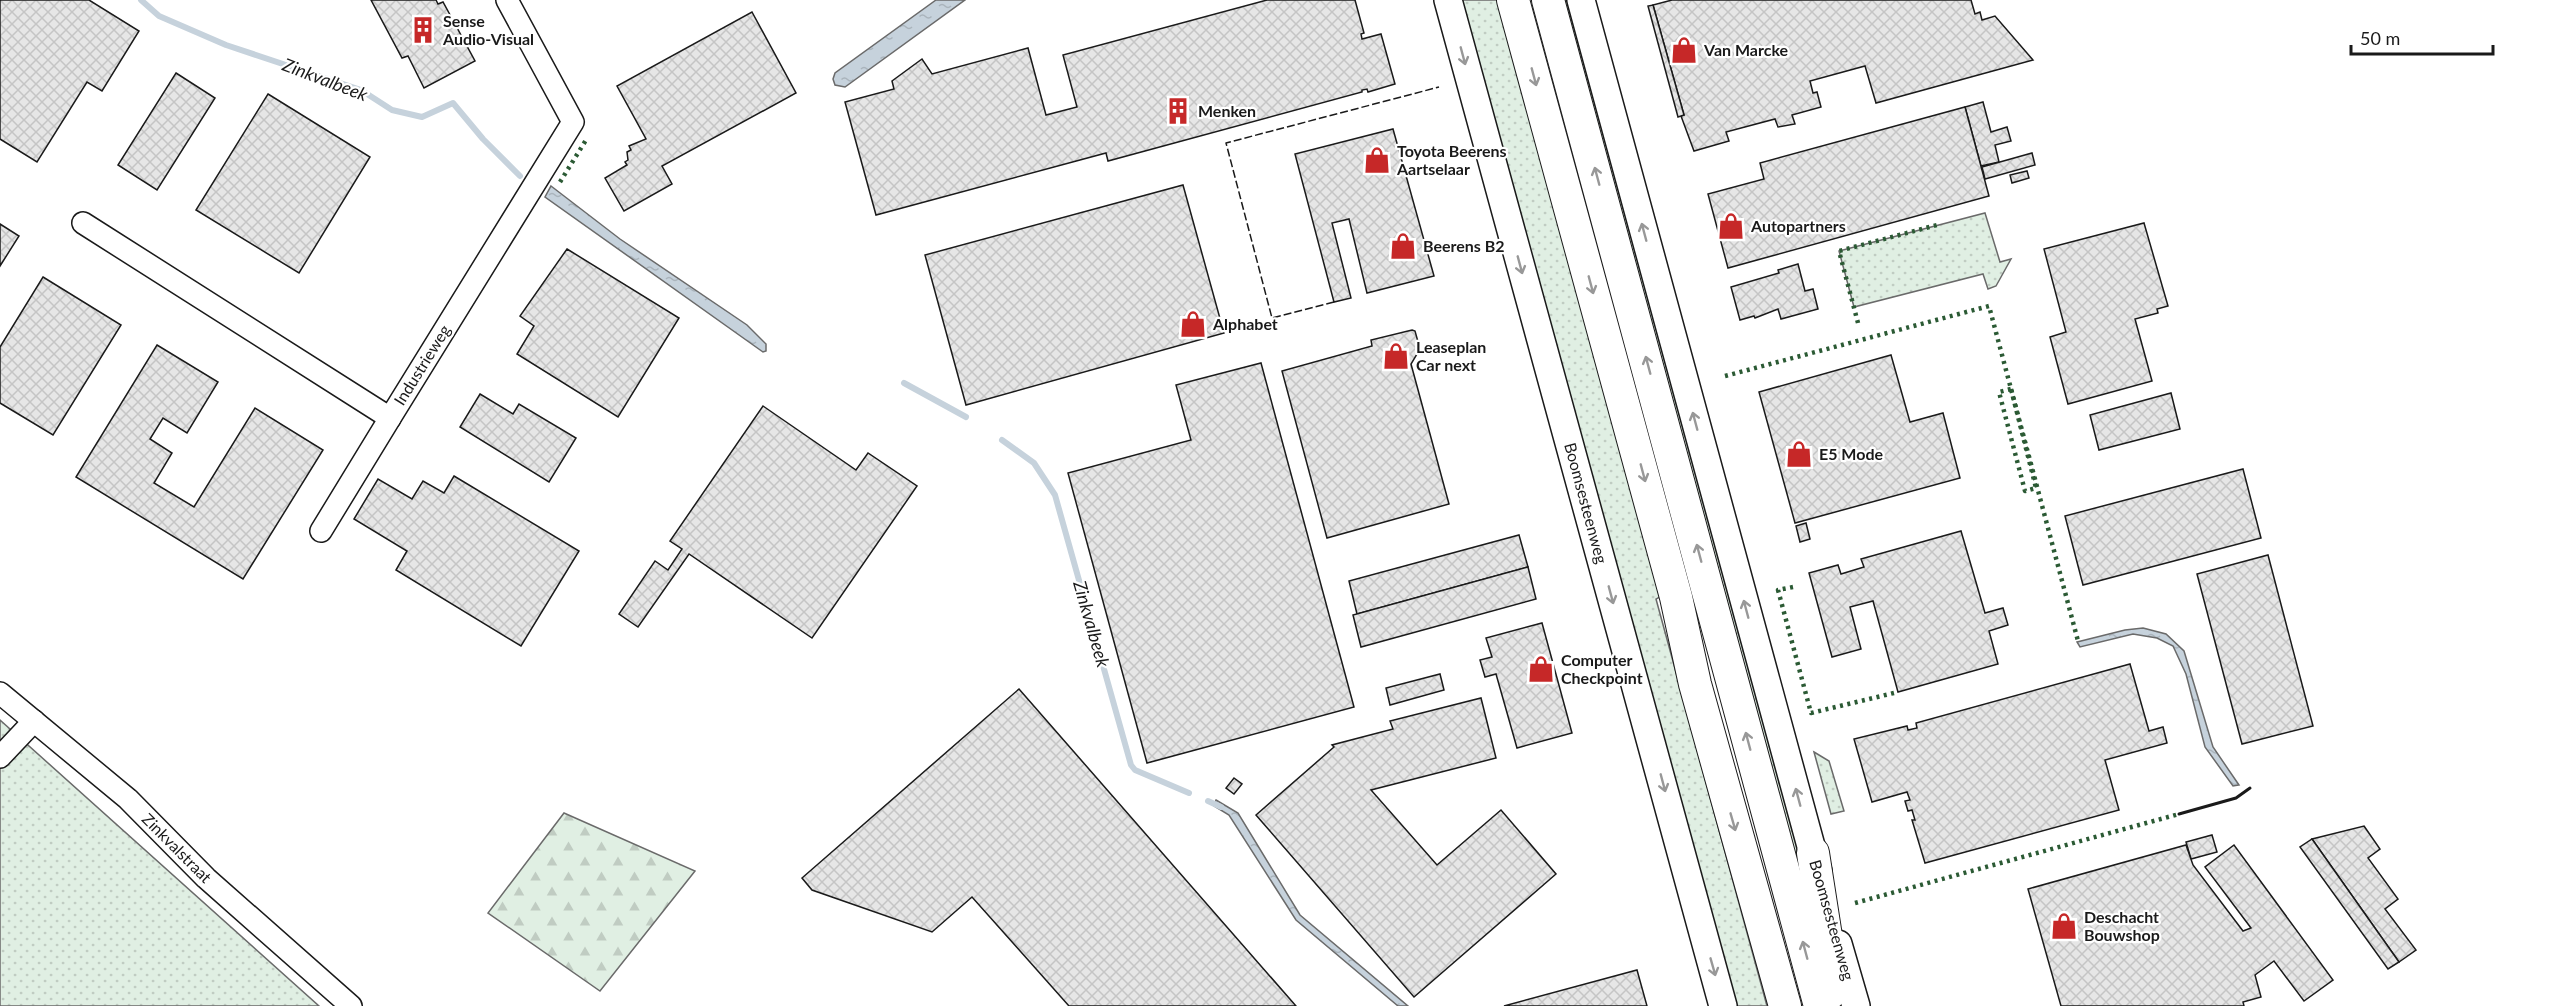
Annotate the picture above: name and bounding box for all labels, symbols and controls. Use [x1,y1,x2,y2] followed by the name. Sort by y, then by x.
[442,11,534,48] place label: Sense Audio-Visual
[408,15,438,45] building icon: Sense Audio-Visual
[2351,18,2494,56] scale bar
[2360,27,2400,49] text: 50 m
[1669,35,1699,65] shop icon: Van Marcke
[1703,40,1789,59] place label: Van Marcke
[1458,47,1469,66] one-way arrow
[279,52,371,105] water label: Zinkvalbeek
[1529,67,1541,86] one-way arrow
[1163,96,1193,126] building icon: Menken
[1198,101,1256,120] place label: Menken
[1396,141,1507,178] place label: Toyota Beerens Aartselaar
[1362,145,1392,175] shop icon: Toyota Beerens Aartselaar
[1590,167,1602,186] one-way arrow
[1716,211,1746,241] shop icon: Autopartners
[1750,216,1846,235] place label: Autopartners
[1637,223,1649,242] one-way arrow
[1388,231,1418,261] shop icon: Beerens B2
[1423,236,1505,255] place label: Beerens B2
[1515,255,1526,274] one-way arrow
[1586,275,1597,294] one-way arrow
[1178,309,1208,339] shop icon: Alphabet
[1212,314,1278,333] place label: Alphabet
[389,321,454,408] street label: Industrieweg
[1416,337,1486,374] place label: Leaseplan Car next
[1381,341,1411,371] shop icon: Leaseplan Car next
[1642,355,1653,374] one-way arrow
[1688,411,1700,430] one-way arrow
[1784,439,1814,469] shop icon: E5 Mode
[1561,440,1612,565] street label: Boomsesteenweg
[1819,444,1884,463] place label: E5 Mode
[1637,463,1649,482] one-way arrow
[1693,544,1705,563] one-way arrow
[1069,577,1115,670] water label: Zinkvalbeek
[1606,585,1617,604] one-way arrow
[1740,600,1751,619] one-way arrow
[1561,650,1643,687] place label: Computer Checkpoint
[1526,654,1556,684] shop icon: Computer Checkpoint
[1741,732,1753,751] one-way arrow
[1657,773,1669,792] one-way arrow
[1791,788,1803,807] one-way arrow
[139,809,216,886] street label: Zinkvalstraat
[1728,812,1739,831] one-way arrow
[1806,857,1859,982] street label: Boomsesteenweg
[2084,907,2160,944] place label: Deschacht Bouwshop
[2049,911,2079,941] shop icon: Deschacht Bouwshop
[1799,940,1810,959] one-way arrow
[1707,957,1719,976] one-way arrow

